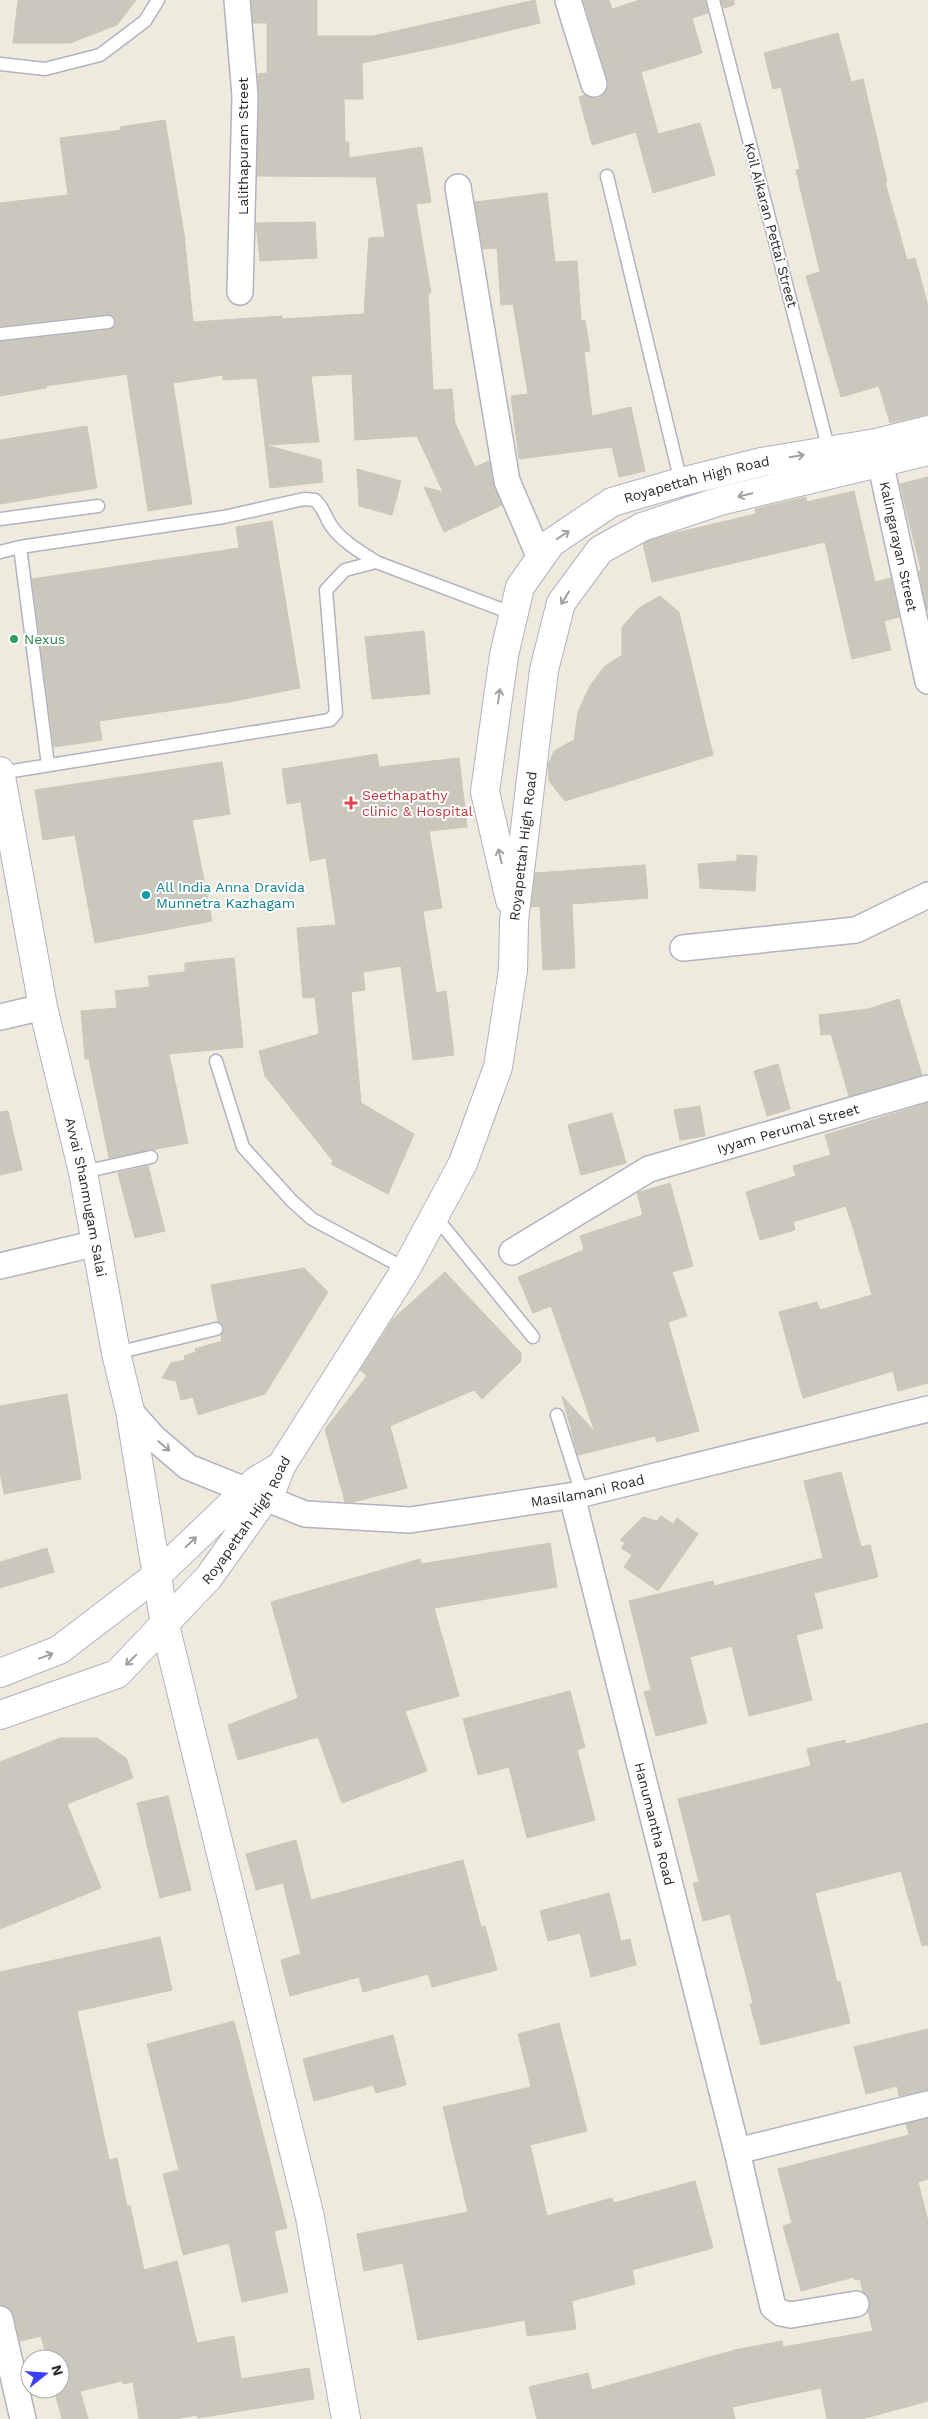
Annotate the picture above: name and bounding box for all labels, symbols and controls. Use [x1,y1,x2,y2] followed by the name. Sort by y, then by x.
[235,77,251,215] street label: Lalithapuram Street
[741,141,801,309] street label: Koil Aikaran Pettai Street
[789,451,805,461] one-way arrow
[622,453,771,506] street label: Royapettah High Road
[877,480,921,613] street label: Kalingarayan Street
[737,491,753,501] one-way arrow
[556,530,570,540] one-way arrow
[560,591,570,605] one-way arrow
[24,631,65,647] place label: Nexus
[8,633,20,645] marker: Nexus
[494,689,504,705] one-way arrow
[506,771,540,922] street label: Royapettah High Road
[362,787,474,819] place label: Seethapathy clinic & Hospital
[344,796,358,810] marker: Seethapathy clinic & Hospital
[495,849,504,865] one-way arrow
[156,879,305,911] place label: All India Anna Dravida Munnetra Kazhagam
[140,889,152,901] marker: All India Anna Dravida Munnetra Kazhagam
[715,1100,861,1157] street label: Iyyam Perumal Street
[62,1116,110,1278] street label: Avvai Shanmugam Salai
[157,1440,170,1451] one-way arrow
[199,1453,293,1587] street label: Royapettah High Road
[529,1471,646,1510] street label: Masilamani Road
[185,1536,198,1548] one-way arrow
[38,1650,53,1659] one-way arrow
[125,1654,137,1666] one-way arrow
[631,1760,678,1887] street label: Hanumantha Road
[20,2349,70,2399] north arrow
[48,2363,67,2377] text: N

